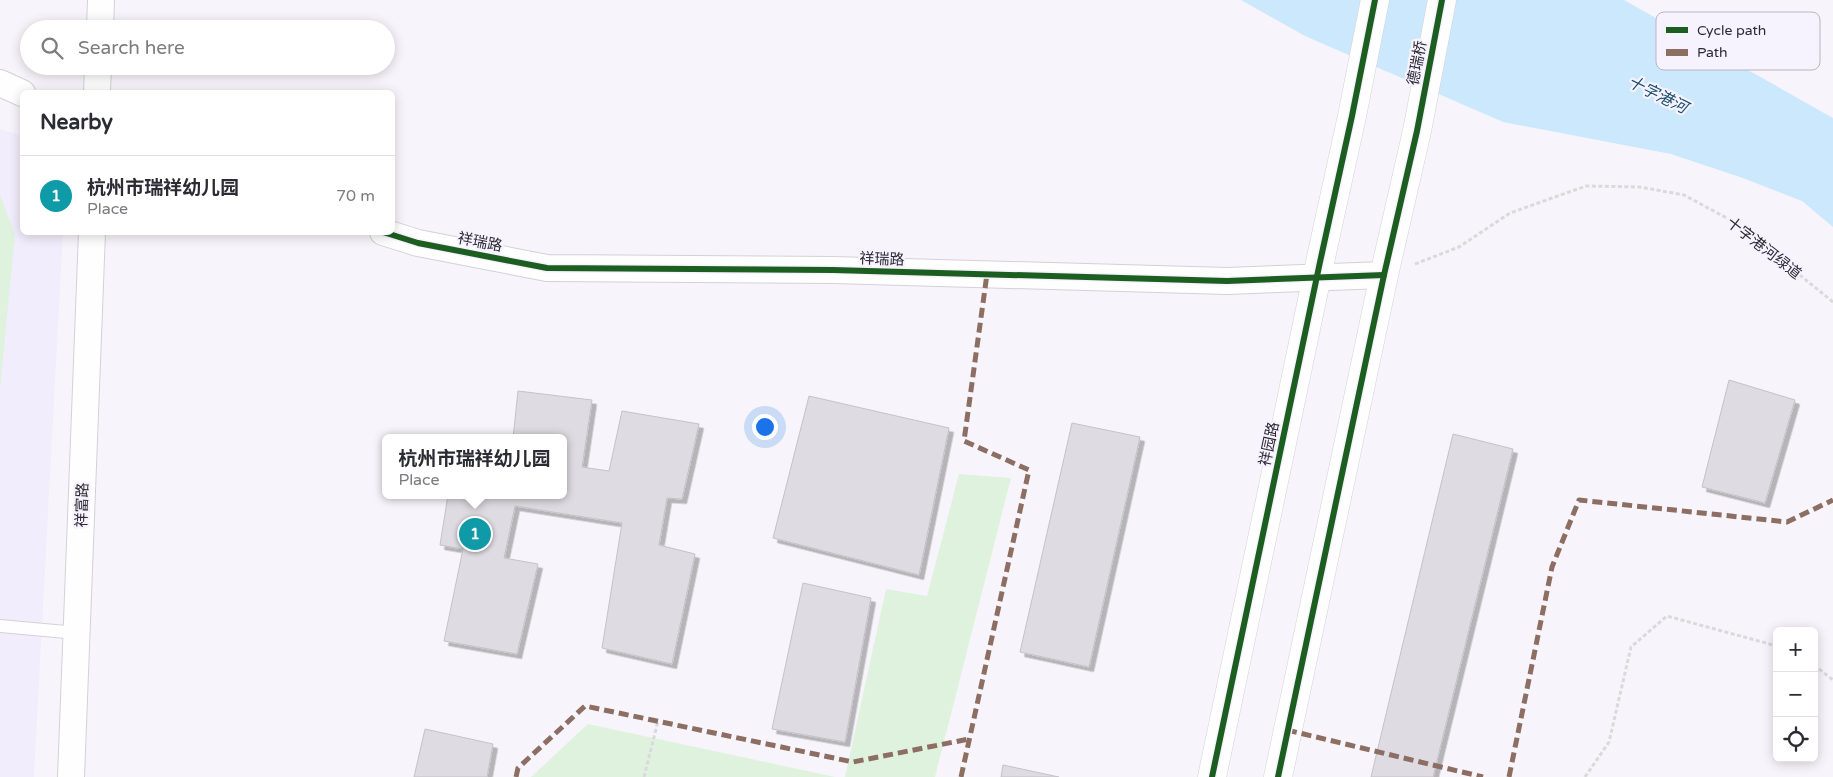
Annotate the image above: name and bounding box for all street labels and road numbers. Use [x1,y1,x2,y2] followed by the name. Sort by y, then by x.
[1404,39,1430,87] street label: 德瑞桥
[1723,213,1805,283] street label: 十字港河绿道
[456,229,504,255] street label: 祥瑞路
[859,249,905,269] street label: 祥瑞路
[1256,420,1282,468] street label: 祥园路
[72,482,92,528] street label: 祥富路

